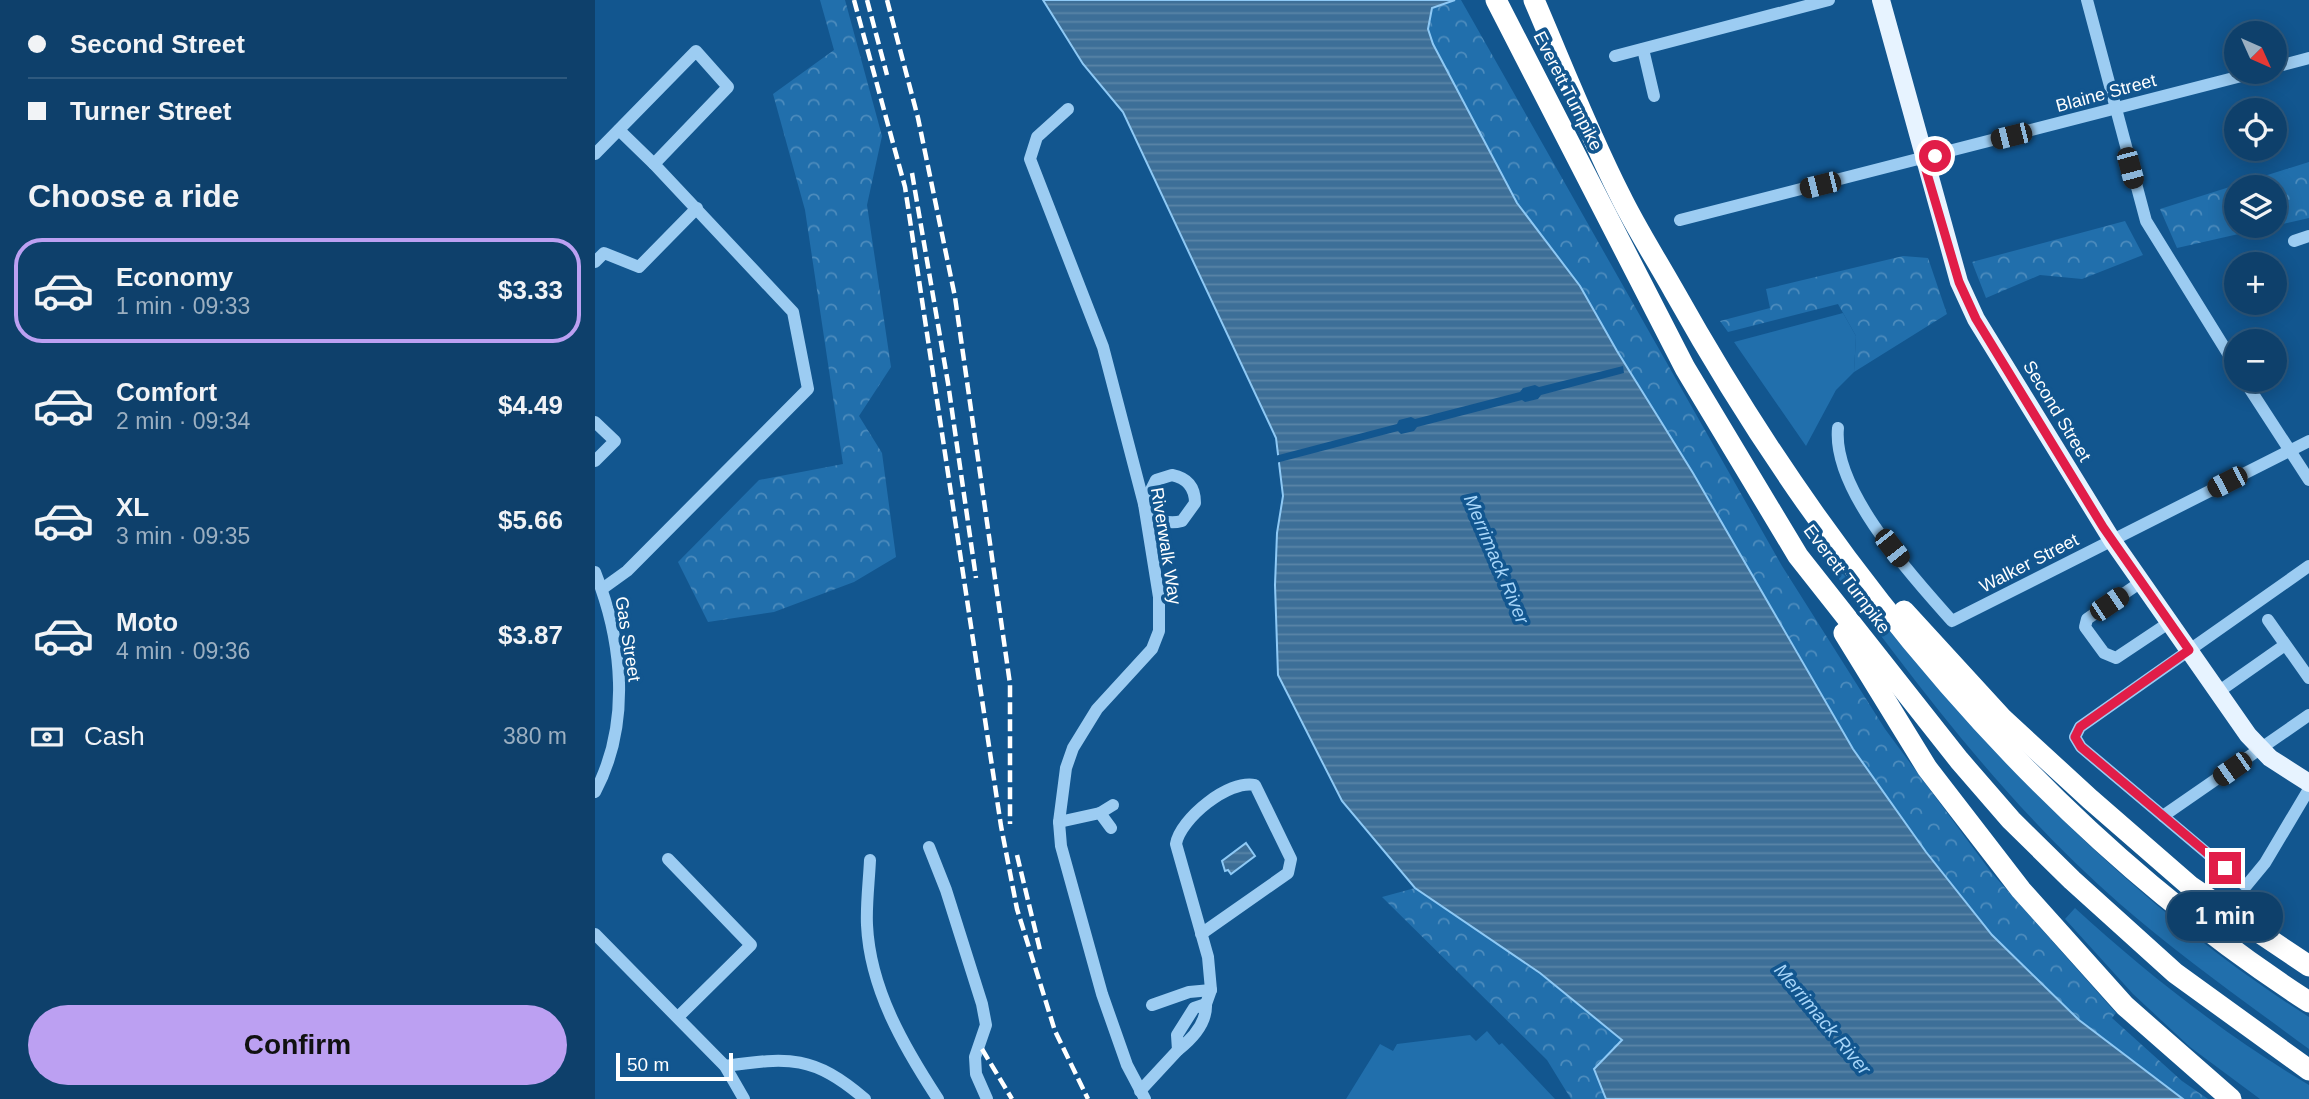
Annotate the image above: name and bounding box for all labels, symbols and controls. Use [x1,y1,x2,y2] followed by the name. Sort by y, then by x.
[2224,21,2287,84] north arrow
[2224,21,2287,392] map controls
[1529,28,1607,154] street label: Everett Turnpike
[70,29,245,59] text: Second Street
[2054,70,2158,116] street label: Blaine Street
[70,96,231,126] text: Turner Street
[2224,98,2287,161] button: locate
[1989,121,2034,151] car
[1919,140,1951,172] route start
[2115,145,2146,191] car
[1798,170,1843,200] car
[2224,175,2287,238] button: layers
[28,178,240,214] text: Choose a ride
[2224,252,2287,315] button: +
[32,259,95,322] icon: car
[116,262,233,292] text: Economy
[498,275,563,305] text: $3.33
[116,293,250,319] text: 1 min · 09:33
[2224,329,2287,392] button: −
[2019,357,2095,465] street label: Second Street
[32,374,95,437] icon: car
[116,377,217,407] text: Comfort
[498,390,563,420] text: $4.49
[116,408,250,434] text: 2 min · 09:34
[2204,463,2251,501] car
[1147,486,1185,606] street label: Riverwalk Way
[32,489,95,552] icon: car
[1460,491,1533,628] water label: Merrimack River
[116,492,149,522] text: XL
[498,505,563,535] text: $5.66
[1800,521,1894,637] street label: Everett Turnpike
[116,523,250,549] text: 3 min · 09:35
[1871,525,1914,571] car
[1976,529,2082,597] street label: Walker Street
[2086,584,2133,624] car
[611,595,645,683] street label: Gas Street
[32,604,95,667] icon: car
[116,607,178,637] text: Moto
[498,620,563,650] text: $3.87
[116,638,250,664] text: 4 min · 09:36
[28,718,66,756] icon: cash
[84,721,145,751] text: Cash
[503,723,567,749] text: 380 m
[2209,748,2256,790] car
[2209,852,2241,884] route end
[2167,892,2283,942] callout: 1 min
[2195,903,2255,929] text: 1 min
[1770,960,1876,1080] water label: Merrimack River
[28,1005,567,1085] button: Confirm
[616,1050,733,1082] scale bar
[627,1054,669,1075] text: 50 m

